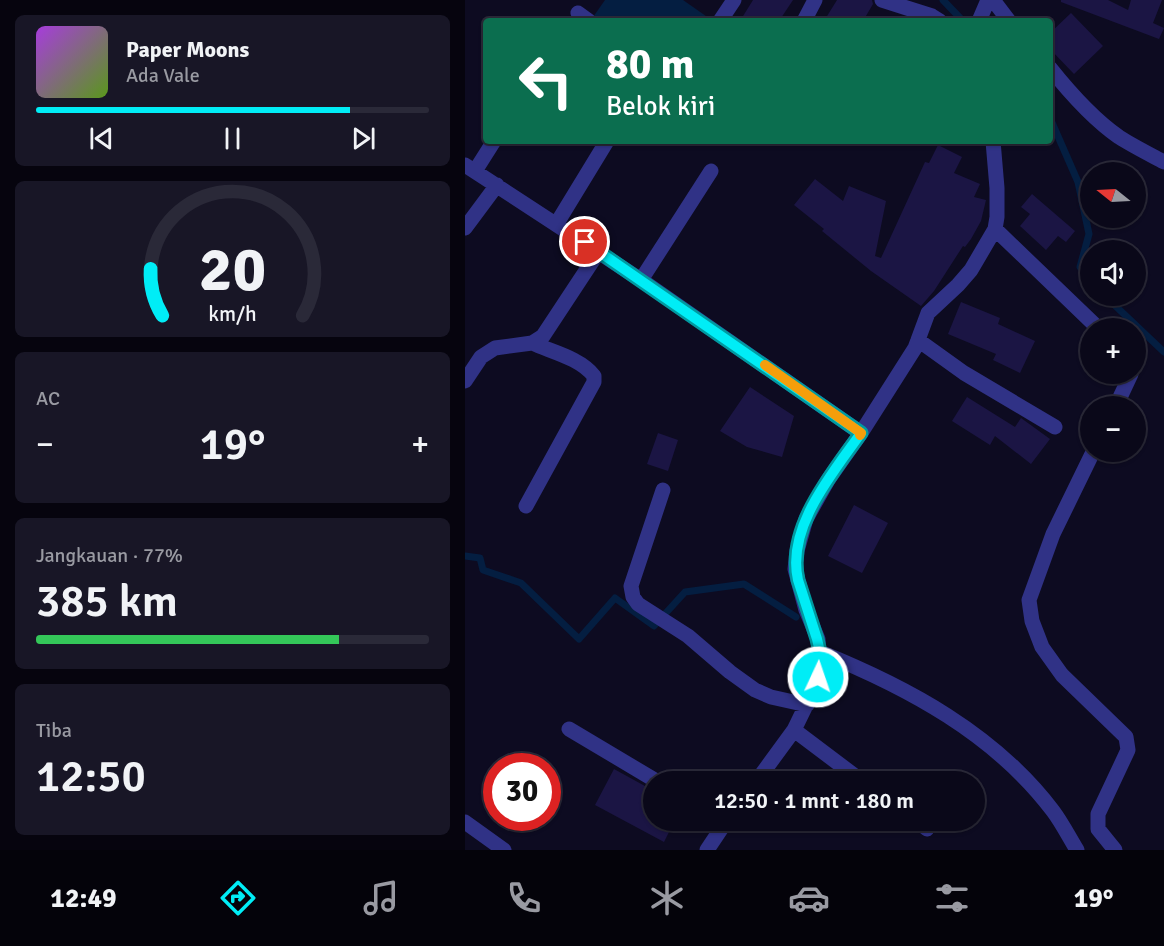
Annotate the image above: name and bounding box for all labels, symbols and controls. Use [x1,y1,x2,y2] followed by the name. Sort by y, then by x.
[126,36,249,63] text: Paper Moons
[606,39,695,90] text: 80 m
[507,42,585,120] icon: left
[126,63,200,88] text: Ada Vale
[606,90,715,123] text: Belok kiri
[85,122,118,155] icon: previous
[216,122,249,155] icon: pause
[347,122,380,155] icon: next
[1080,162,1146,228] north arrow
[1080,162,1146,462] map controls
[559,216,610,267] pin
[568,225,601,258] icon: arrive
[199,231,266,308] text: 20
[1080,240,1146,306] button: sound
[208,301,257,327] text: km/h
[1080,318,1146,384] button: +
[36,386,60,411] text: AC
[1080,396,1146,462] button: −
[200,417,265,472] text: 19°
[36,424,54,465] text: −
[411,424,429,465] text: +
[36,543,183,568] text: Jangkauan · 77%
[36,574,178,629] text: 385 km
[786,645,850,709] position arrow
[36,718,72,743] text: Tiba
[36,749,146,804] text: 12:50
[483,753,561,831] speed limit sign: 30
[714,787,914,814] text: 12:50 · 1 mnt · 180 m
[217,877,259,919] icon: directions
[360,877,402,919] icon: music
[503,877,545,919] icon: phone
[646,877,688,919] icon: climate
[788,877,830,919] icon: car
[931,877,973,919] icon: filters
[50,882,117,915] text: 12:49
[1074,882,1114,915] text: 19°

